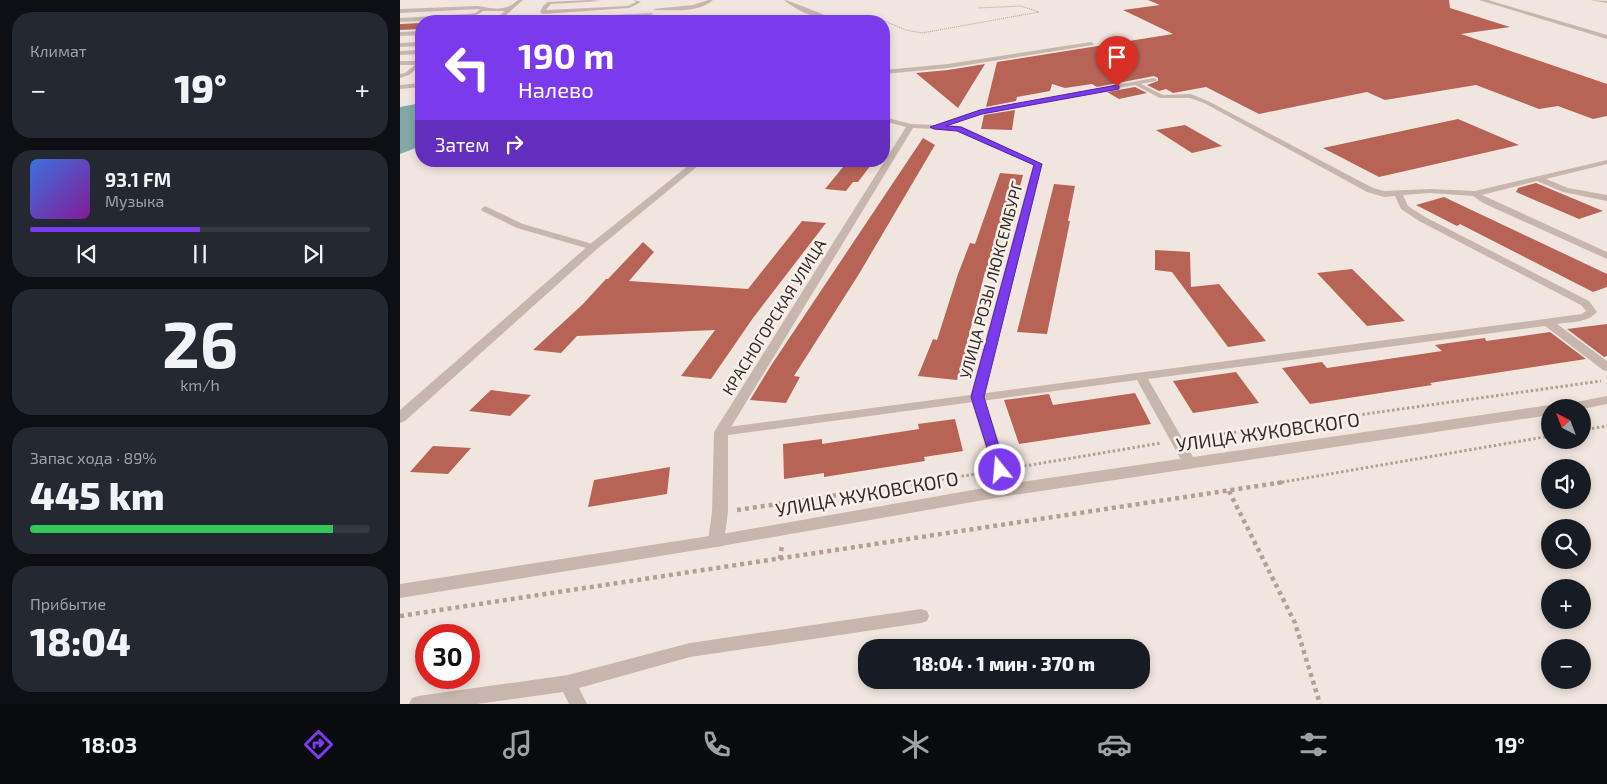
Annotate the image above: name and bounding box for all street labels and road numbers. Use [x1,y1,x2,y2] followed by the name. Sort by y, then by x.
[955,179,1026,381] street label: УЛИЦА РОЗЫ ЛЮКСЕМБУРГ
[718,235,829,398] street label: КРАСНОГОРСКАЯ УЛИЦА
[1175,407,1361,456] street label: УЛИЦА ЖУКОВСКОГО
[774,466,960,521] street label: УЛИЦА ЖУКОВСКОГО

